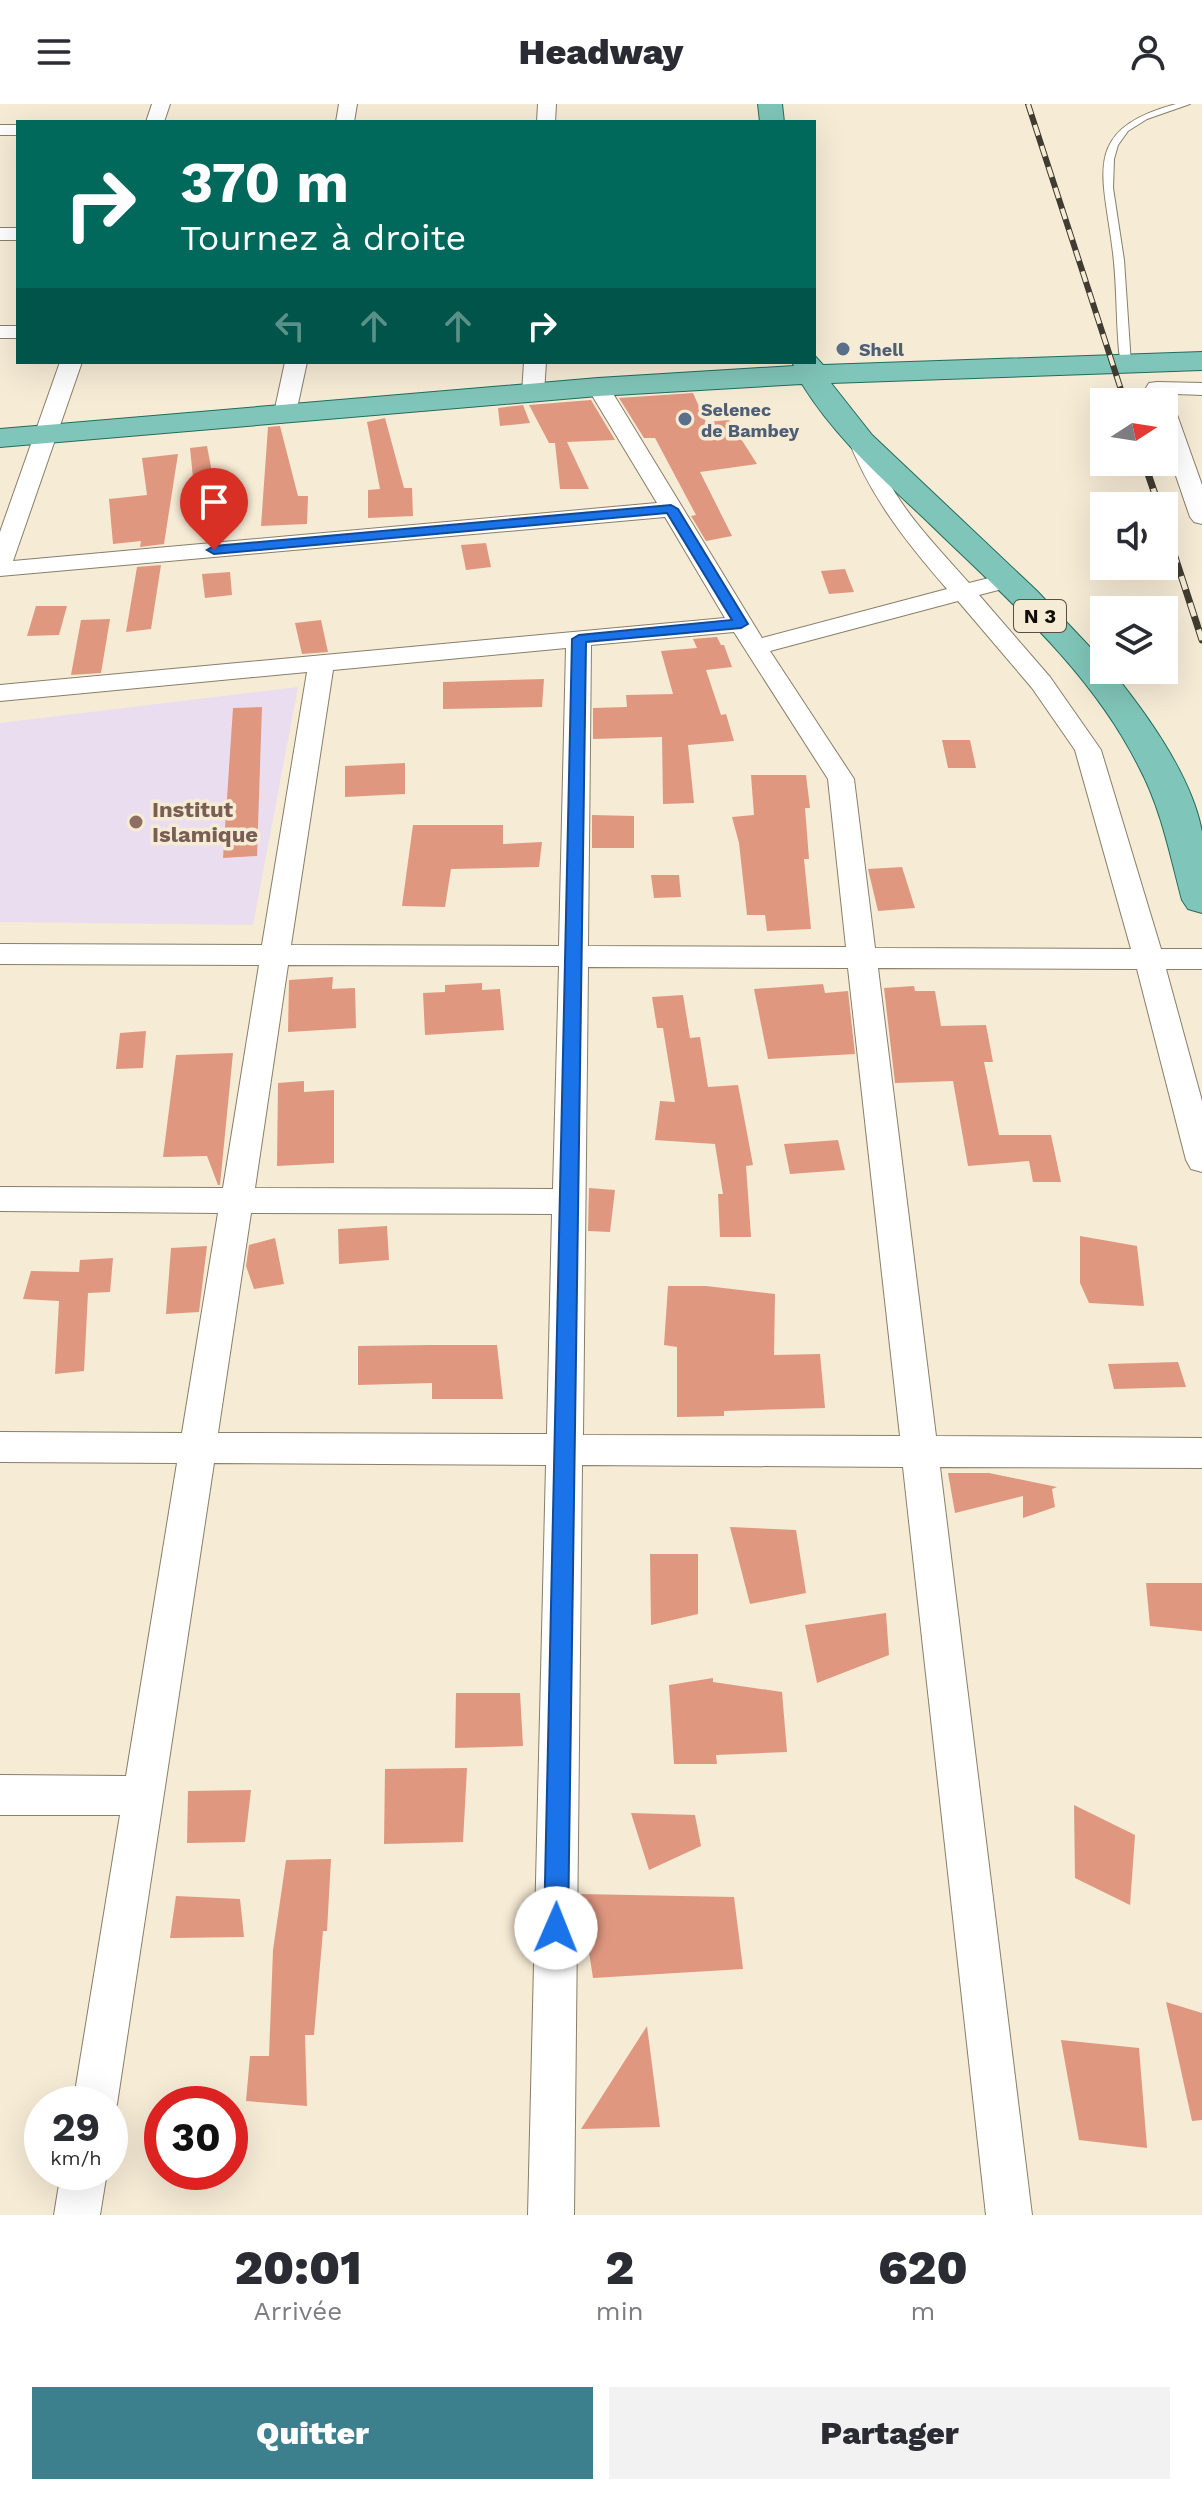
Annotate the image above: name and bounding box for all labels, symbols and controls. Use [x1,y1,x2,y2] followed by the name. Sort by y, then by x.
[32,30,76,74] icon: menu
[1126,30,1170,74] icon: person
[519,31,683,73] text: Headway
[180,150,349,216] text: 370 m
[48,152,152,256] icon: right
[180,217,466,259] text: Tournez à droite
[268,304,312,348] icon: left
[352,304,396,348] icon: ahead
[436,304,480,348] icon: ahead
[520,304,564,348] icon: right
[859,339,904,360] place label: Shell
[834,340,852,358] marker: Shell
[1090,388,1178,476] north arrow
[1090,388,1178,684] map controls
[701,399,800,441] place label: Selenec de Bambey
[676,410,694,428] marker: Selenec de Bambey
[180,468,248,550] pin
[192,480,236,524] icon: arrive
[1090,492,1178,580] button: sound
[1090,596,1178,684] button: layers
[1014,600,1066,632] road number: N 3
[152,797,258,847] place label: Institut Islamique
[127,813,145,831] marker: Institut Islamique
[514,1886,598,1970] position arrow
[144,2086,248,2190] speed limit sign: 30
[52,2104,100,2151] text: 29
[50,2146,102,2170] text: km/h
[234,2239,362,2296] text: 20:01
[605,2239,634,2296] text: 2
[878,2239,968,2296] text: 620
[254,2296,342,2326] text: Arrivée
[596,2296,644,2326] text: min
[910,2296,935,2326] text: m
[32,2387,593,2479] button: Quitter
[609,2387,1170,2479] button: Partager

